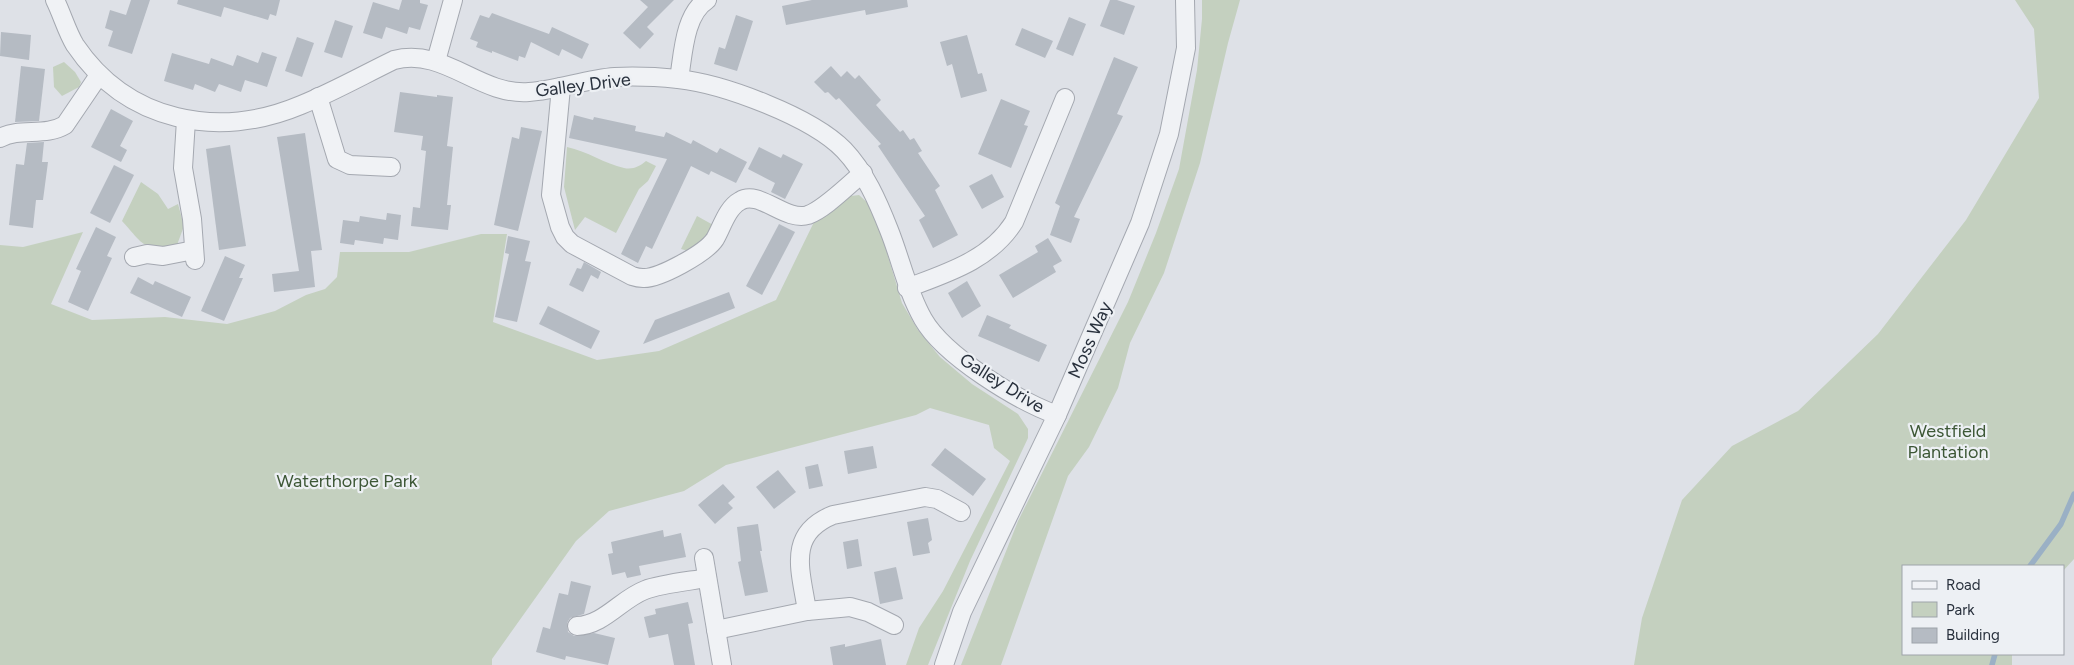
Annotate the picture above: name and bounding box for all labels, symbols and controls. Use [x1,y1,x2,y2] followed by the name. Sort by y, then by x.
[534,68,632,102] street label: Galley Drive
[1063,298,1117,382] street label: Moss Way
[956,348,1049,418] street label: Galley Drive
[1907,420,1989,463] park label: Westfield Plantation
[277,470,418,492] park label: Waterthorpe Park
[1902,565,2064,655] legend
[1946,576,1981,594] text: Road
[1946,601,1975,619] text: Park
[1946,626,2000,644] text: Building

